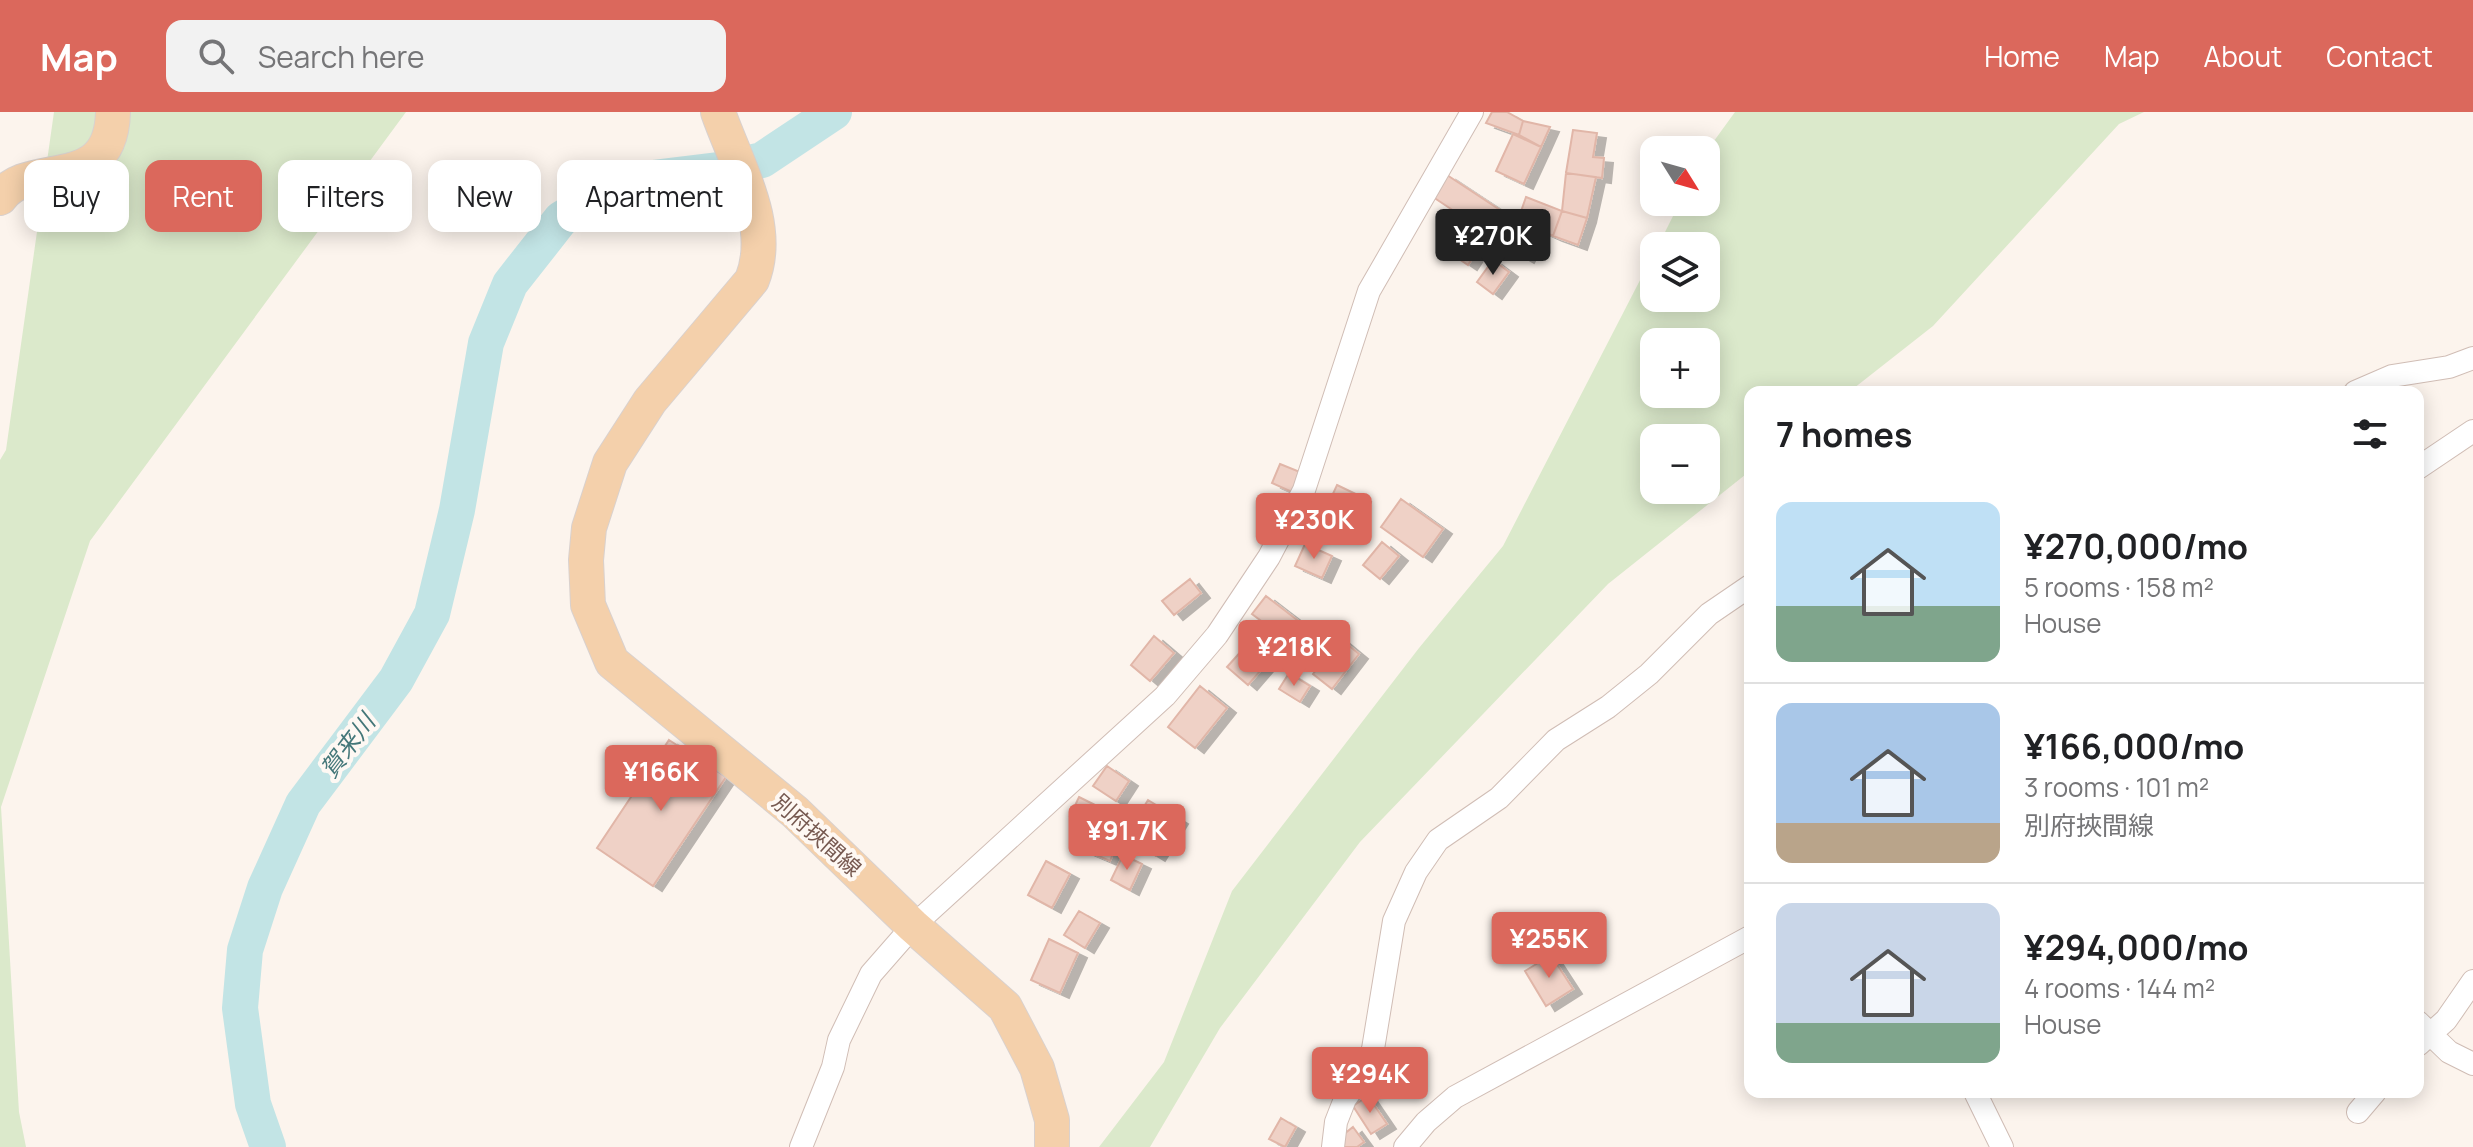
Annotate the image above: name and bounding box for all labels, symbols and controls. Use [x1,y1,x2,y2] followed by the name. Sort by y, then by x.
[166,20,726,92] search box
[40,30,118,82] text: Map
[194,34,238,78] icon: search
[258,36,425,77] text: Search here
[1984,37,2060,75] text: Home
[2104,37,2160,75] text: Map
[2204,37,2282,75] text: About
[2326,37,2433,75] text: Contact
[1640,136,1720,216] north arrow
[1640,136,1720,504] map controls
[24,160,129,232] chip: Buy
[145,160,262,232] chip: Rent
[278,160,412,232] chip: Filters
[428,160,541,232] chip: New
[557,160,752,232] chip: Apartment
[1437,209,1549,277] pin: ¥270K
[1453,217,1533,253] text: ¥270K
[1640,232,1720,312] button: layers
[1640,328,1720,408] button: +
[1776,411,1912,457] text: 7 homes
[2348,412,2392,456] icon: filters
[1640,424,1720,504] button: −
[1258,493,1370,561] pin: ¥230K
[1274,501,1354,537] text: ¥230K
[2024,523,2248,569] text: ¥270,000/mo
[1840,534,1936,630] icon: home
[2024,569,2214,605] text: 5 rooms · 158 m²
[2024,605,2101,641] text: House
[1238,620,1350,688] pin: ¥218K
[1256,628,1332,664] text: ¥218K
[312,704,384,784] water label: 賀来川
[2024,723,2244,769] text: ¥166,000/mo
[1840,735,1936,831] icon: home
[605,745,717,813] pin: ¥166K
[623,753,699,789] text: ¥166K
[2024,769,2209,805] text: 3 rooms · 101 m²
[766,787,868,883] street label: 別府挾間線
[1062,804,1192,872] pin: ¥91.7K
[2024,807,2154,843] text: 別府挾間線
[1087,812,1168,848] text: ¥91.7K
[1493,912,1605,980] pin: ¥255K
[1510,920,1588,956] text: ¥255K
[2024,924,2249,970] text: ¥294,000/mo
[1840,935,1936,1031] icon: home
[2024,970,2215,1006] text: 4 rooms · 144 m²
[2024,1006,2101,1042] text: House
[1314,1047,1426,1115] pin: ¥294K
[1330,1055,1410,1091] text: ¥294K

